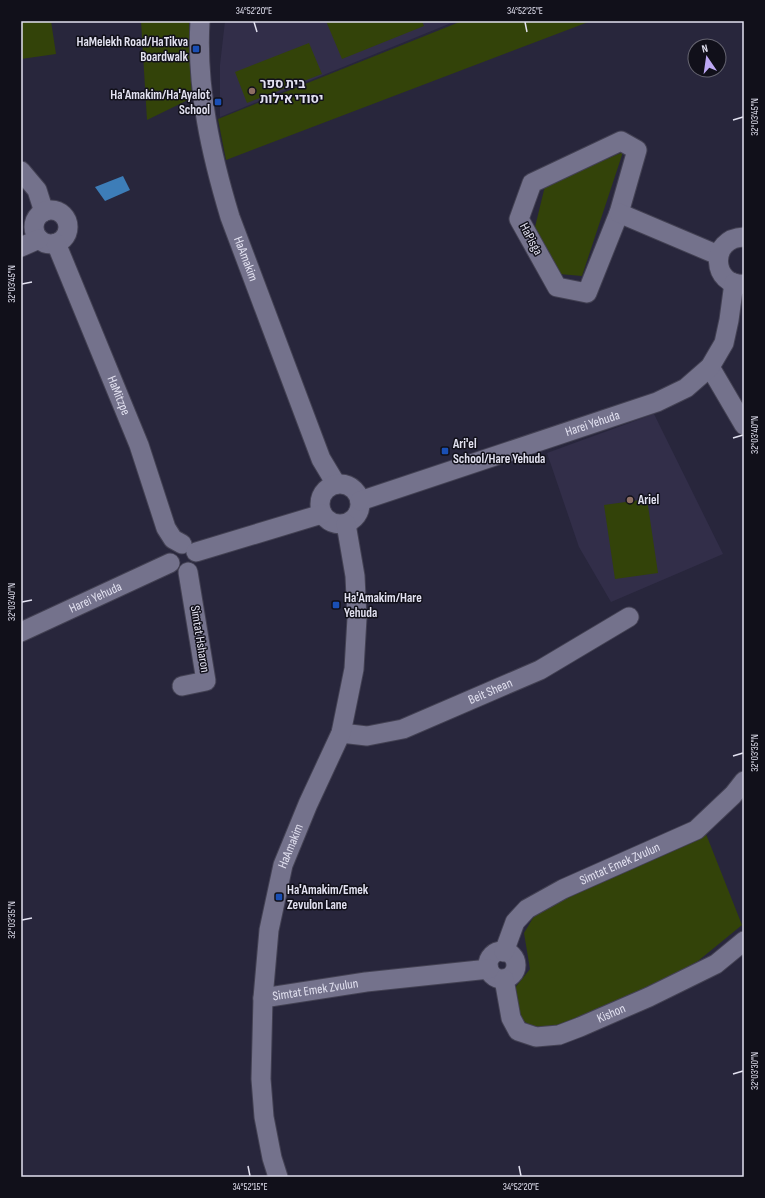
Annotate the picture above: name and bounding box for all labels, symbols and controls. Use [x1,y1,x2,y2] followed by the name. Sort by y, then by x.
[236,5,272,17] text: 34°52'20"E
[507,5,543,17] text: 34°52'25"E
[77,34,189,65] place label: HaMelekh Road/HaTikva Boardwalk
[687,38,727,78] north arrow
[701,42,709,56] text: N
[191,44,201,54] marker: HaMelekh Road/HaTikva Boardwalk
[260,76,323,107] place label: בית ספר יסודי אילות
[247,86,257,96] marker: בית ספר יסודי אילות
[110,87,211,118] place label: Ha'Amakim/Ha'Ayalot School
[213,97,223,107] marker: Ha'Amakim/Ha'Ayalot School
[749,98,761,136] text: 32°03'45"N
[516,220,546,258] street label: HaPisga
[230,234,261,283] street label: HaAmakim
[6,265,18,303] text: 32°03'45"N
[103,374,134,418] street label: HaMitzpe
[563,407,622,440] street label: Harei Yehuda
[749,416,761,454] text: 32°03'40"N
[452,436,545,467] place label: Ari'el School/Hare Yehuda
[440,446,450,456] marker: Ari'el School/Hare Yehuda
[637,492,660,508] place label: Ariel
[625,495,635,505] marker: Ariel
[66,578,124,617] street label: Harei Yehuda
[6,583,18,621] text: 32°03'40"N
[344,590,422,621] place label: Ha'Amakim/Hare Yehuda
[331,600,341,610] marker: Ha'Amakim/Hare Yehuda
[187,604,213,674] street label: Simtat Hsharon
[466,675,515,708] street label: Beit Shean
[749,734,761,772] text: 32°03'35"N
[275,822,307,871] street label: HaAmakim
[577,839,663,889] street label: Simtat Emek Zvulun
[287,882,369,913] place label: Ha'Amakim/Emek Zevulon Lane
[274,892,284,902] marker: Ha'Amakim/Emek Zevulon Lane
[6,901,18,939] text: 32°03'35"N
[271,975,359,1004] street label: Simtat Emek Zvulun
[595,1000,628,1027] street label: Kishon
[749,1052,761,1090] text: 32°03'30"N
[232,1181,268,1193] text: 34°52'15"E
[503,1181,539,1193] text: 34°52'20"E

